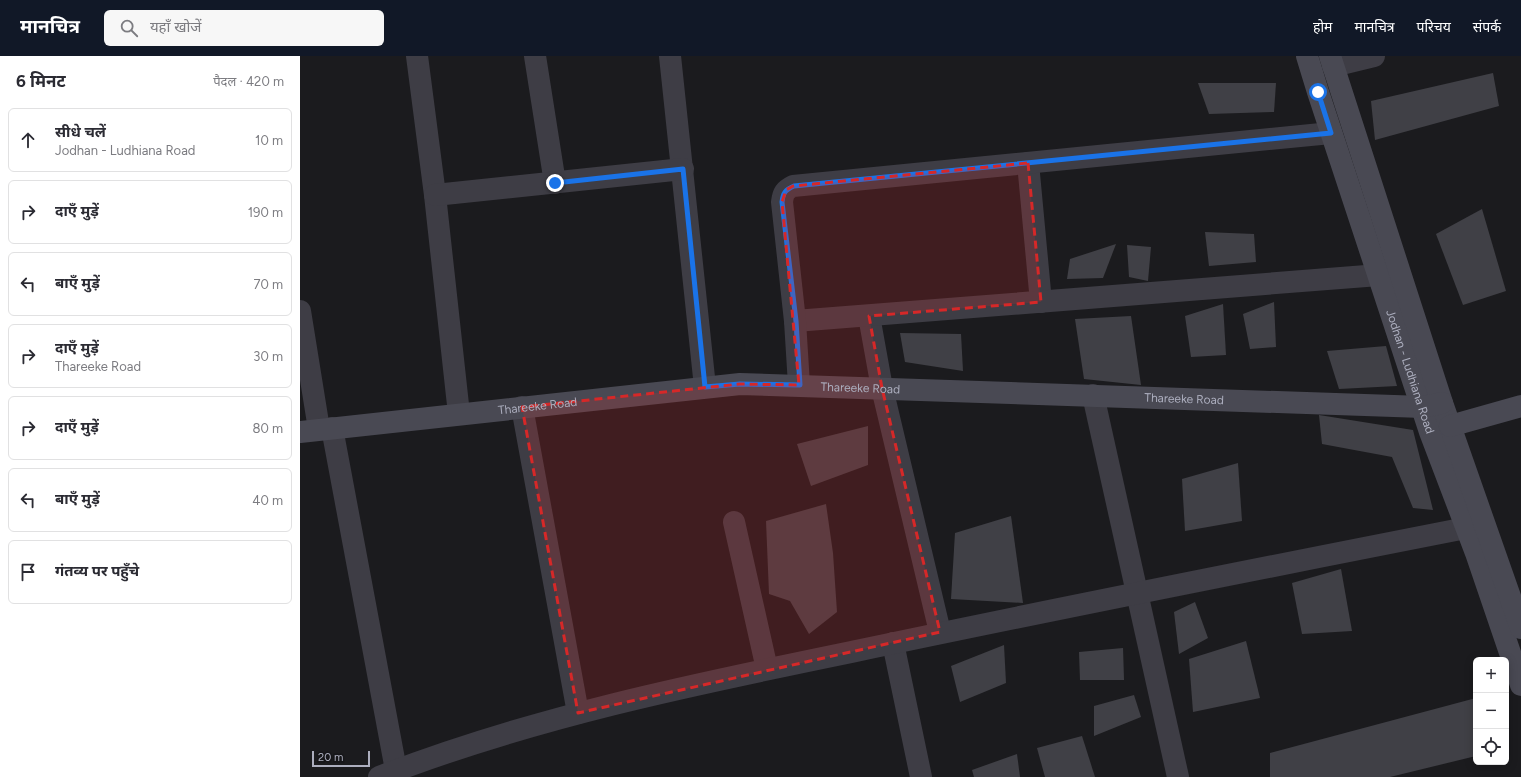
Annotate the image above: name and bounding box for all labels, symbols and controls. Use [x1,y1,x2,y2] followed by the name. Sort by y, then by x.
[104,10,384,46] search box
[20,15,80,38] text: मानचित्र
[118,17,140,39] icon: search
[150,18,201,36] text: यहाँ खोजें
[1313,19,1332,36] text: होम
[1354,19,1395,36] text: मानचित्र
[1417,19,1451,36] text: परिचय
[1473,19,1501,36] text: संपर्क
[16,71,66,91] text: 6 मिनट
[213,74,284,89] text: पैदल · 420 m
[1309,83,1327,101] route start
[55,123,106,141] text: सीधे चलें
[17,129,39,151] icon: ahead
[255,133,283,148] text: 10 m
[55,143,195,158] text: Jodhan - Ludhiana Road
[546,174,564,192] route end
[17,201,39,223] icon: right
[55,202,99,220] text: दाएँ मुड़ें
[248,205,283,220] text: 190 m
[17,273,39,295] icon: left
[55,274,100,292] text: बाएँ मुड़ें
[253,277,283,292] text: 70 m
[1383,308,1437,435] street label: Jodhan - Ludhiana Road
[55,339,99,357] text: दाएँ मुड़ें
[17,345,39,367] icon: right
[253,349,283,364] text: 30 m
[55,359,141,374] text: Thareeke Road
[820,380,900,396] street label: Thareeke Road
[1144,391,1224,407] street label: Thareeke Road
[497,395,578,417] street label: Thareeke Road
[17,417,39,439] icon: right
[55,418,99,436] text: दाएँ मुड़ें
[252,421,283,436] text: 80 m
[17,489,39,511] icon: left
[55,490,100,508] text: बाएँ मुड़ें
[252,493,283,508] text: 40 m
[17,561,39,583] icon: arrive
[55,562,139,580] text: गंतव्य पर पहुँचे
[1473,657,1509,765] map controls
[1473,657,1509,693] button: +
[1473,693,1509,729] button: −
[1473,729,1509,765] button: locate
[312,749,370,768] scale bar
[318,751,343,764] text: 20 m

